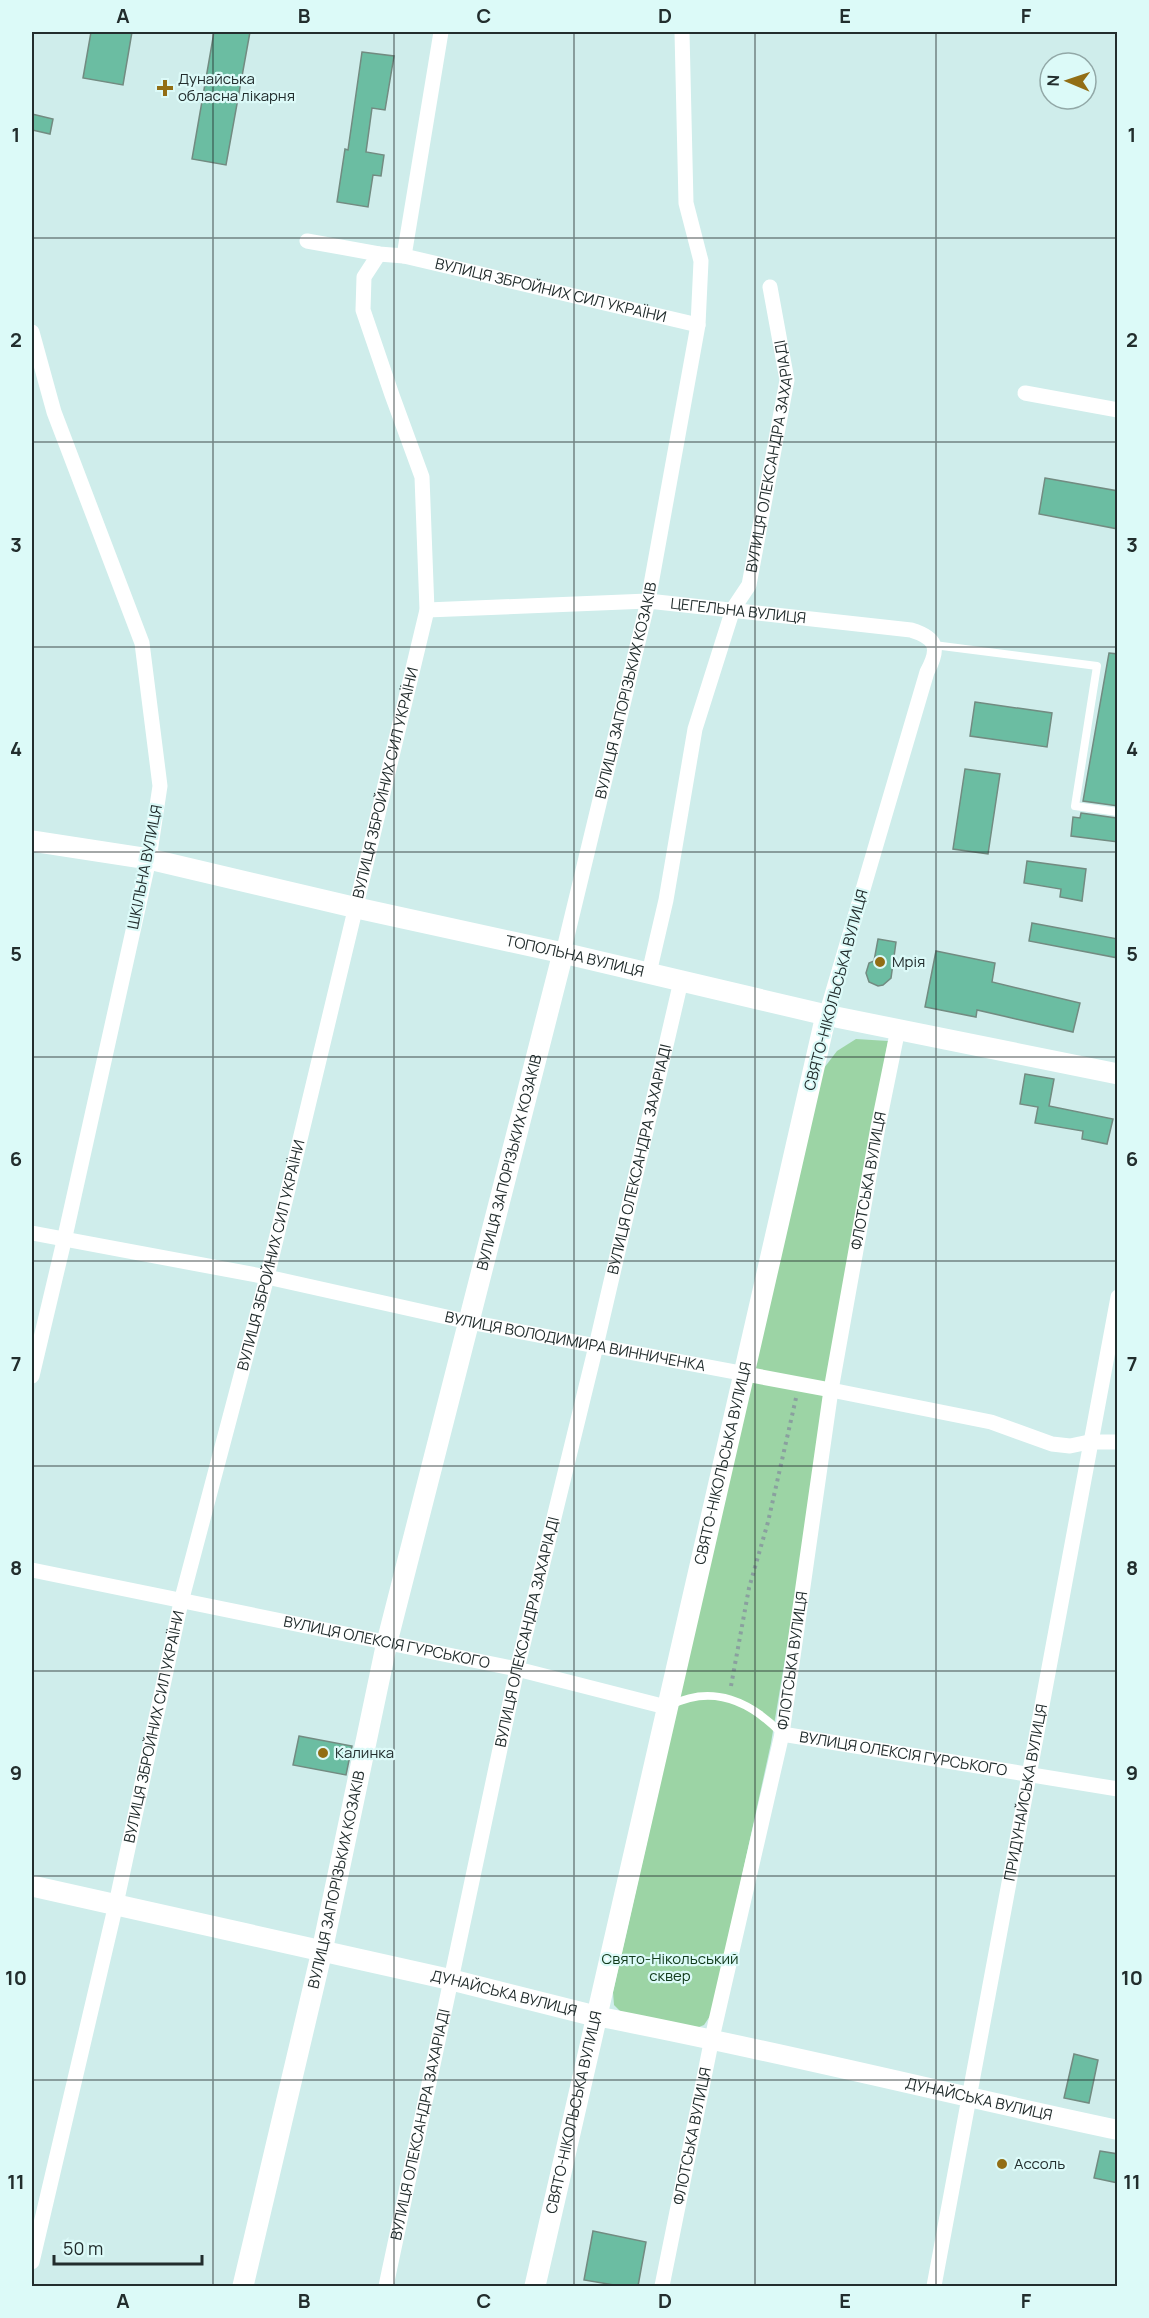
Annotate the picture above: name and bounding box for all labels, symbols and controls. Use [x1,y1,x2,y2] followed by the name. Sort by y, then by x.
[116,2,130,29] text: A
[298,2,311,29] text: B
[477,2,491,29] text: C
[658,2,672,29] text: D
[839,2,851,29] text: E
[1021,2,1032,29] text: F
[1038,51,1098,111] north arrow
[178,68,295,106] place label: Дунайська обласна лікарня
[1042,74,1064,87] text: N
[156,79,174,97] marker: Дунайська обласна лікарня
[12,121,20,148] text: 1
[1128,121,1136,148] text: 1
[433,253,669,327] street label: ВУЛИЦЯ ЗБРОЙНИХ СИЛ УКРАЇНИ
[10,326,22,353] text: 2
[1126,326,1138,353] text: 2
[741,338,797,574] street label: ВУЛИЦЯ ОЛЕКСАНДРА ЗАХАРІАДІ
[10,531,22,558] text: 3
[1126,531,1138,558] text: 3
[590,580,661,801] street label: ВУЛИЦЯ ЗАПОРІЗЬКИХ КОЗАКІВ
[669,593,807,628] street label: ЦЕГЕЛЬНА ВУЛИЦЯ
[347,665,423,900] street label: ВУЛИЦЯ ЗБРОЙНИХ СИЛ УКРАЇНИ
[10,735,22,762] text: 4
[1126,735,1138,762] text: 4
[122,803,167,931] street label: ШКІЛЬНА ВУЛИЦЯ
[799,887,872,1093] street label: СВЯТО-НІКОЛЬСЬКА ВУЛИЦЯ
[504,930,646,982] street label: ТОПОЛЬНА ВУЛИЦЯ
[10,940,22,967] text: 5
[1126,940,1138,967] text: 5
[892,951,925,972] place label: Мрія
[873,955,887,969] marker: Мрія
[602,1042,676,1276] street label: ВУЛИЦЯ ОЛЕКСАНДРА ЗАХАРІАДІ
[471,1052,547,1272] street label: ВУЛИЦЯ ЗАПОРІЗЬКИХ КОЗАКІВ
[845,1110,891,1251] street label: ФЛОТСЬКА ВУЛИЦЯ
[232,1138,310,1373] street label: ВУЛИЦЯ ЗБРОЙНИХ СИЛ УКРАЇНИ
[10,1145,22,1172] text: 6
[1126,1145,1138,1172] text: 6
[443,1306,708,1376] street label: ВУЛИЦЯ ВОЛОДИМИРА ВИННИЧЕНКА
[11,1350,21,1377] text: 7
[1127,1350,1137,1377] text: 7
[689,1360,756,1567] street label: СВЯТО-НІКОЛЬСЬКА ВУЛИЦЯ
[490,1515,564,1749] street label: ВУЛИЦЯ ОЛЕКСАНДРА ЗАХАРІАДІ
[10,1554,22,1581] text: 8
[1126,1554,1138,1581] text: 8
[772,1590,812,1731] street label: ФЛОТСЬКА ВУЛИЦЯ
[118,1609,189,1845] street label: ВУЛИЦЯ ЗБРОЙНИХ СИЛ УКРАЇНИ
[282,1611,492,1673] street label: ВУЛИЦЯ ОЛЕКСІЯ ГУРСЬКОГО
[999,1702,1052,1883] street label: ПРИДУНАЙСЬКА ВУЛИЦЯ
[798,1726,1009,1781] street label: ВУЛИЦЯ ОЛЕКСІЯ ГУРСЬКОГО
[335,1742,394,1763] place label: Калинка
[316,1746,330,1760] marker: Калинка
[10,1759,22,1786] text: 9
[1126,1759,1138,1786] text: 9
[303,1769,370,1991] street label: ВУЛИЦЯ ЗАПОРІЗЬКИХ КОЗАКІВ
[601,1948,739,1986] park label: Свято-Нікольський сквер
[5,1964,27,1991] text: 10
[1121,1964,1143,1991] text: 10
[429,1965,579,2021] street label: ДУНАЙСЬКА ВУЛИЦЯ
[385,2007,455,2242] street label: ВУЛИЦЯ ОЛЕКСАНДРА ЗАХАРІАДІ
[540,2009,607,2216] street label: СВЯТО-НІКОЛЬСЬКА ВУЛИЦЯ
[668,2065,716,2207] street label: ФЛОТСЬКА ВУЛИЦЯ
[904,2072,1055,2126] street label: ДУНАЙСЬКА ВУЛИЦЯ
[1014,2153,1065,2174] place label: Ассоль
[995,2157,1009,2171] marker: Ассоль
[7,2168,25,2195] text: 11
[1123,2168,1141,2195] text: 11
[54,2228,202,2266] scale bar
[63,2236,103,2260] text: 50 m
[116,2287,130,2314] text: A
[298,2287,311,2314] text: B
[477,2287,491,2314] text: C
[658,2287,672,2314] text: D
[839,2287,851,2314] text: E
[1021,2287,1032,2314] text: F

